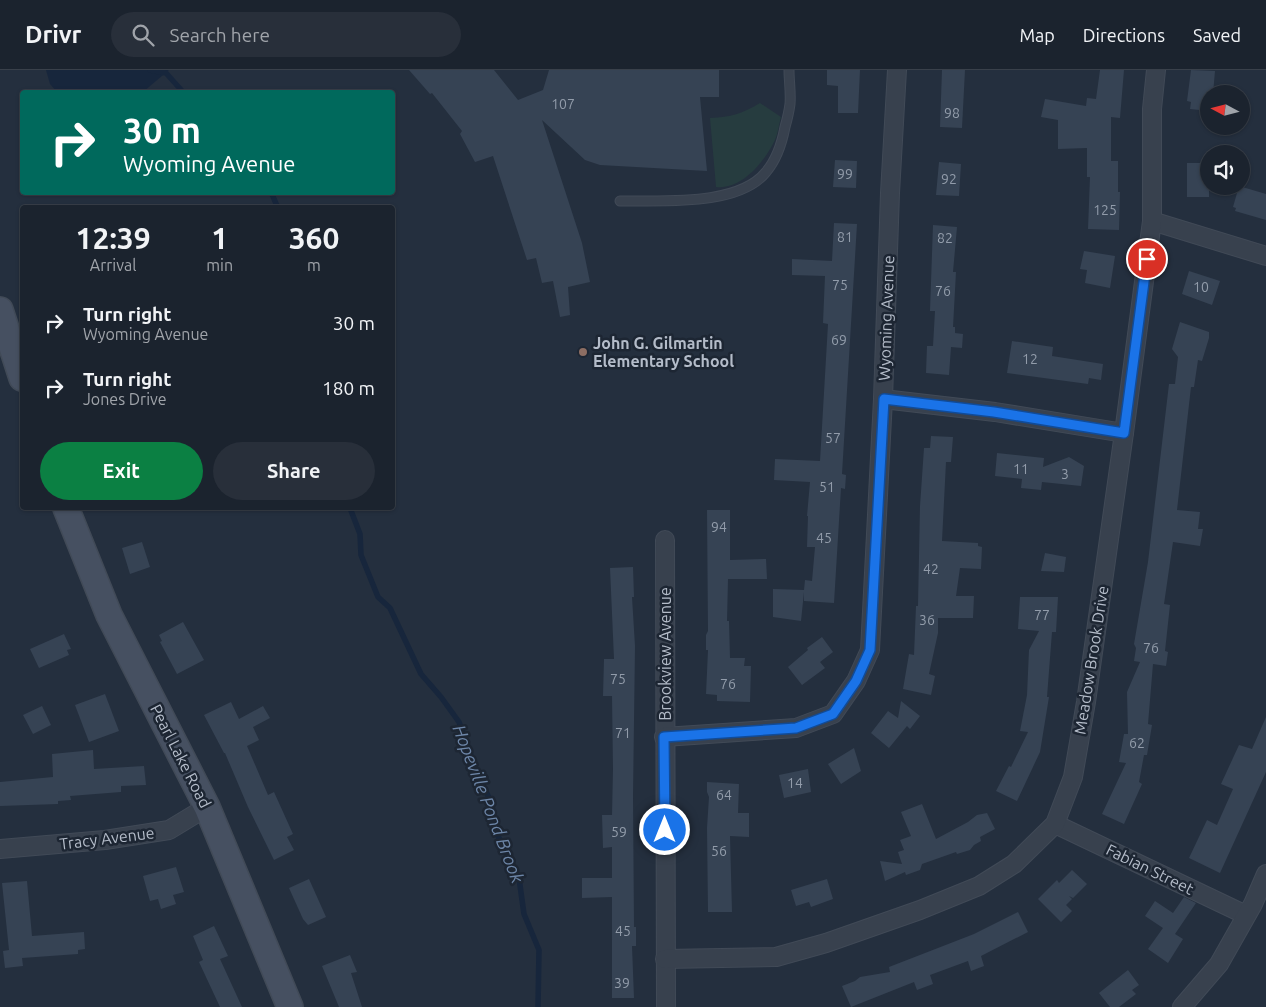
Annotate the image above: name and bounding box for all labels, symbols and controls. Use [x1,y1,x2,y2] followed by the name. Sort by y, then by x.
[111,12,461,57] search box
[25,21,81,48] text: Drivr
[129,21,157,49] icon: search
[169,24,270,46] text: Search here
[1019,25,1055,45] text: Map
[1083,25,1165,45] text: Directions
[1193,25,1241,45] text: Saved
[1200,85,1250,135] north arrow
[1200,85,1250,195] map controls
[551,96,575,112] house number: 107
[944,105,960,121] house number: 98
[40,110,105,175] icon: right
[123,110,201,150] text: 30 m
[1200,145,1250,195] button: sound
[123,151,295,176] text: Wyoming Avenue
[837,166,853,182] house number: 99
[941,171,957,187] house number: 92
[1093,202,1117,218] house number: 125
[76,221,151,255] text: 12:39
[211,221,228,255] text: 1
[289,221,339,255] text: 360
[837,229,853,245] house number: 81
[937,230,953,246] house number: 82
[1126,238,1168,280] pin
[1133,245,1161,273] icon: arrive
[875,255,897,381] street label: Wyoming Avenue
[90,256,136,274] text: Arrival
[206,256,233,274] text: min
[307,256,321,274] text: m
[832,277,848,293] house number: 75
[1193,279,1209,295] house number: 10
[935,283,951,299] house number: 76
[83,303,171,325] text: Turn right
[40,309,68,337] icon: right
[333,312,375,334] text: 30 m
[83,325,208,343] text: Wyoming Avenue
[831,332,847,348] house number: 69
[593,334,734,370] place label: John G. Gilmartin Elementary School
[577,346,589,358] marker: John G. Gilmartin Elementary School
[1022,351,1038,367] house number: 12
[83,368,171,390] text: Turn right
[40,374,68,402] icon: right
[322,377,375,399] text: 180 m
[83,390,167,408] text: Jones Drive
[825,430,841,446] house number: 57
[40,442,203,500] button: Exit
[213,442,375,500] button: Share
[1013,461,1029,477] house number: 11
[1061,466,1069,482] house number: 3
[819,479,835,495] house number: 51
[711,519,727,535] house number: 94
[816,530,832,546] house number: 45
[923,561,939,577] house number: 42
[1070,584,1112,736] street label: Meadow Brook Drive
[656,587,674,721] street label: Brookview Avenue
[1034,607,1050,623] house number: 77
[919,612,935,628] house number: 36
[1143,640,1159,656] house number: 76
[610,671,626,687] house number: 75
[720,676,736,692] house number: 76
[147,701,215,811] street label: Pearl Lake Road
[449,722,529,886] water label: Hopeville Pond Brook
[615,725,631,741] house number: 71
[1129,735,1145,751] house number: 62
[787,775,803,791] house number: 14
[716,787,732,803] house number: 64
[638,803,690,855] position arrow
[58,823,156,853] street label: Tracy Avenue
[611,824,627,840] house number: 59
[1103,840,1197,898] street label: Fabian Street
[711,843,727,859] house number: 56
[615,923,631,939] house number: 45
[614,975,630,991] house number: 39

